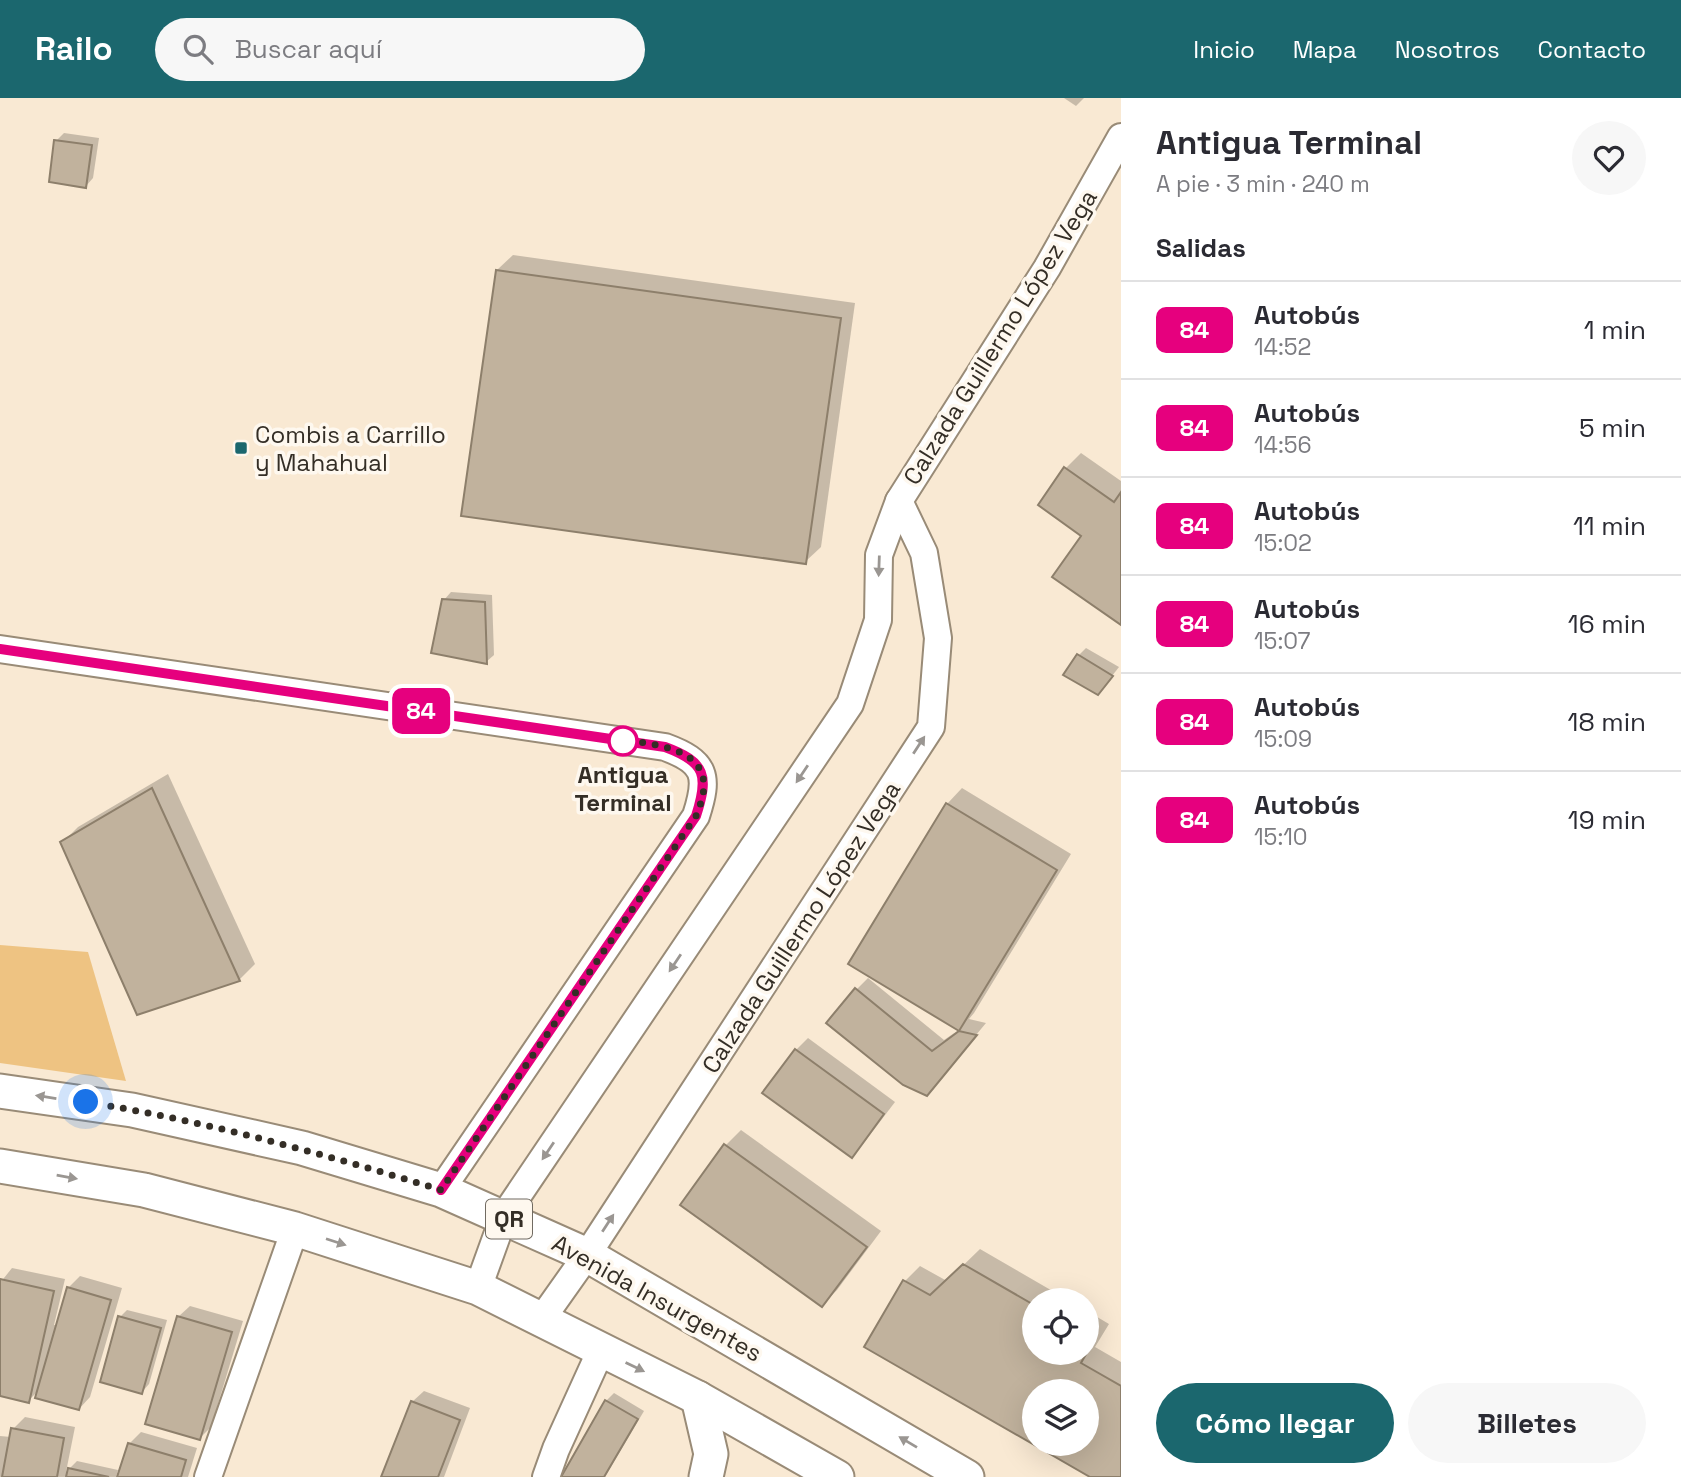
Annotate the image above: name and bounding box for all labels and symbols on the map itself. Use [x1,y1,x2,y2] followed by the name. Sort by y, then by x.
[896,183,1104,490] street label: Calzada Guillermo López Vega
[255,419,446,478] place label: Combis a Carrillo y Mahahual
[233,440,249,456] marker: Combis a Carrillo y Mahahual
[874,555,885,577] one-way arrow
[390,688,452,734] line badge: 84
[608,726,638,756] marker: Antigua Terminal
[912,735,925,755] one-way arrow
[574,759,672,818] place label: Antigua Terminal
[795,765,809,783] one-way arrow
[695,775,907,1079] street label: Calzada Guillermo López Vega
[668,954,682,972] one-way arrow
[68,1084,103,1119] your location
[35,1091,57,1102] one-way arrow
[541,1142,554,1161] one-way arrow
[56,1172,78,1183] one-way arrow
[486,1200,532,1238] road number: QR
[601,1213,614,1233] one-way arrow
[547,1227,767,1369] street label: Avenida Insurgentes
[325,1237,346,1248] one-way arrow
[625,1361,645,1373] one-way arrow
[898,1436,917,1449] one-way arrow

